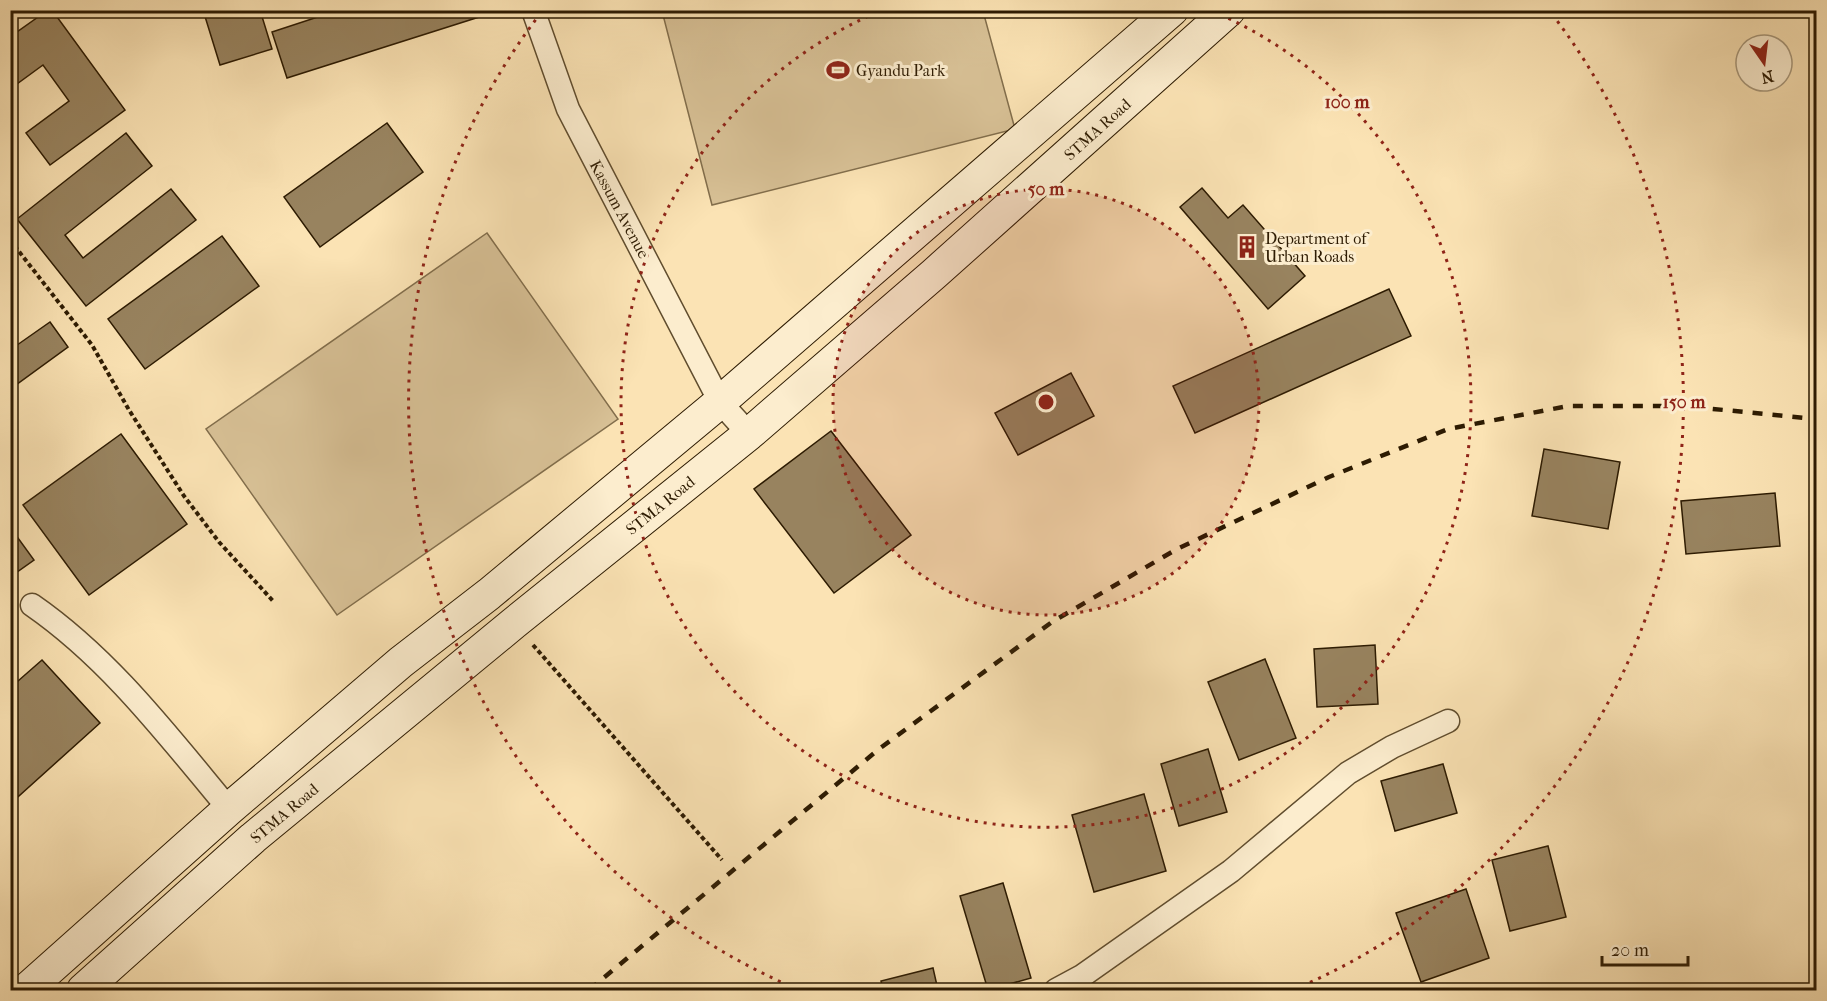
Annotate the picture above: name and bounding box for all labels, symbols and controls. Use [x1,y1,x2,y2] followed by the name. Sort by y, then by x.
[1734,33,1794,93] north arrow
[825,57,851,83] sports icon: Gyandu Park
[856,61,946,80] place label: Gyandu Park
[1758,66,1776,88] text: N
[1324,92,1371,113] text: 100 m
[1060,94,1135,164] street label: STMA Road
[586,157,653,262] street label: Kassum Avenue
[1028,179,1065,200] text: 50 m
[1265,229,1370,266] place label: Department of Urban Roads
[1234,234,1260,260] building icon: Department of Urban Roads
[1036,392,1056,412] centre of rings
[1663,392,1706,413] text: 150 m
[622,472,699,539] street label: STMA Road
[246,779,322,847] street label: STMA Road
[1602,929,1688,967] scale bar
[1611,940,1649,961] text: 20 m

